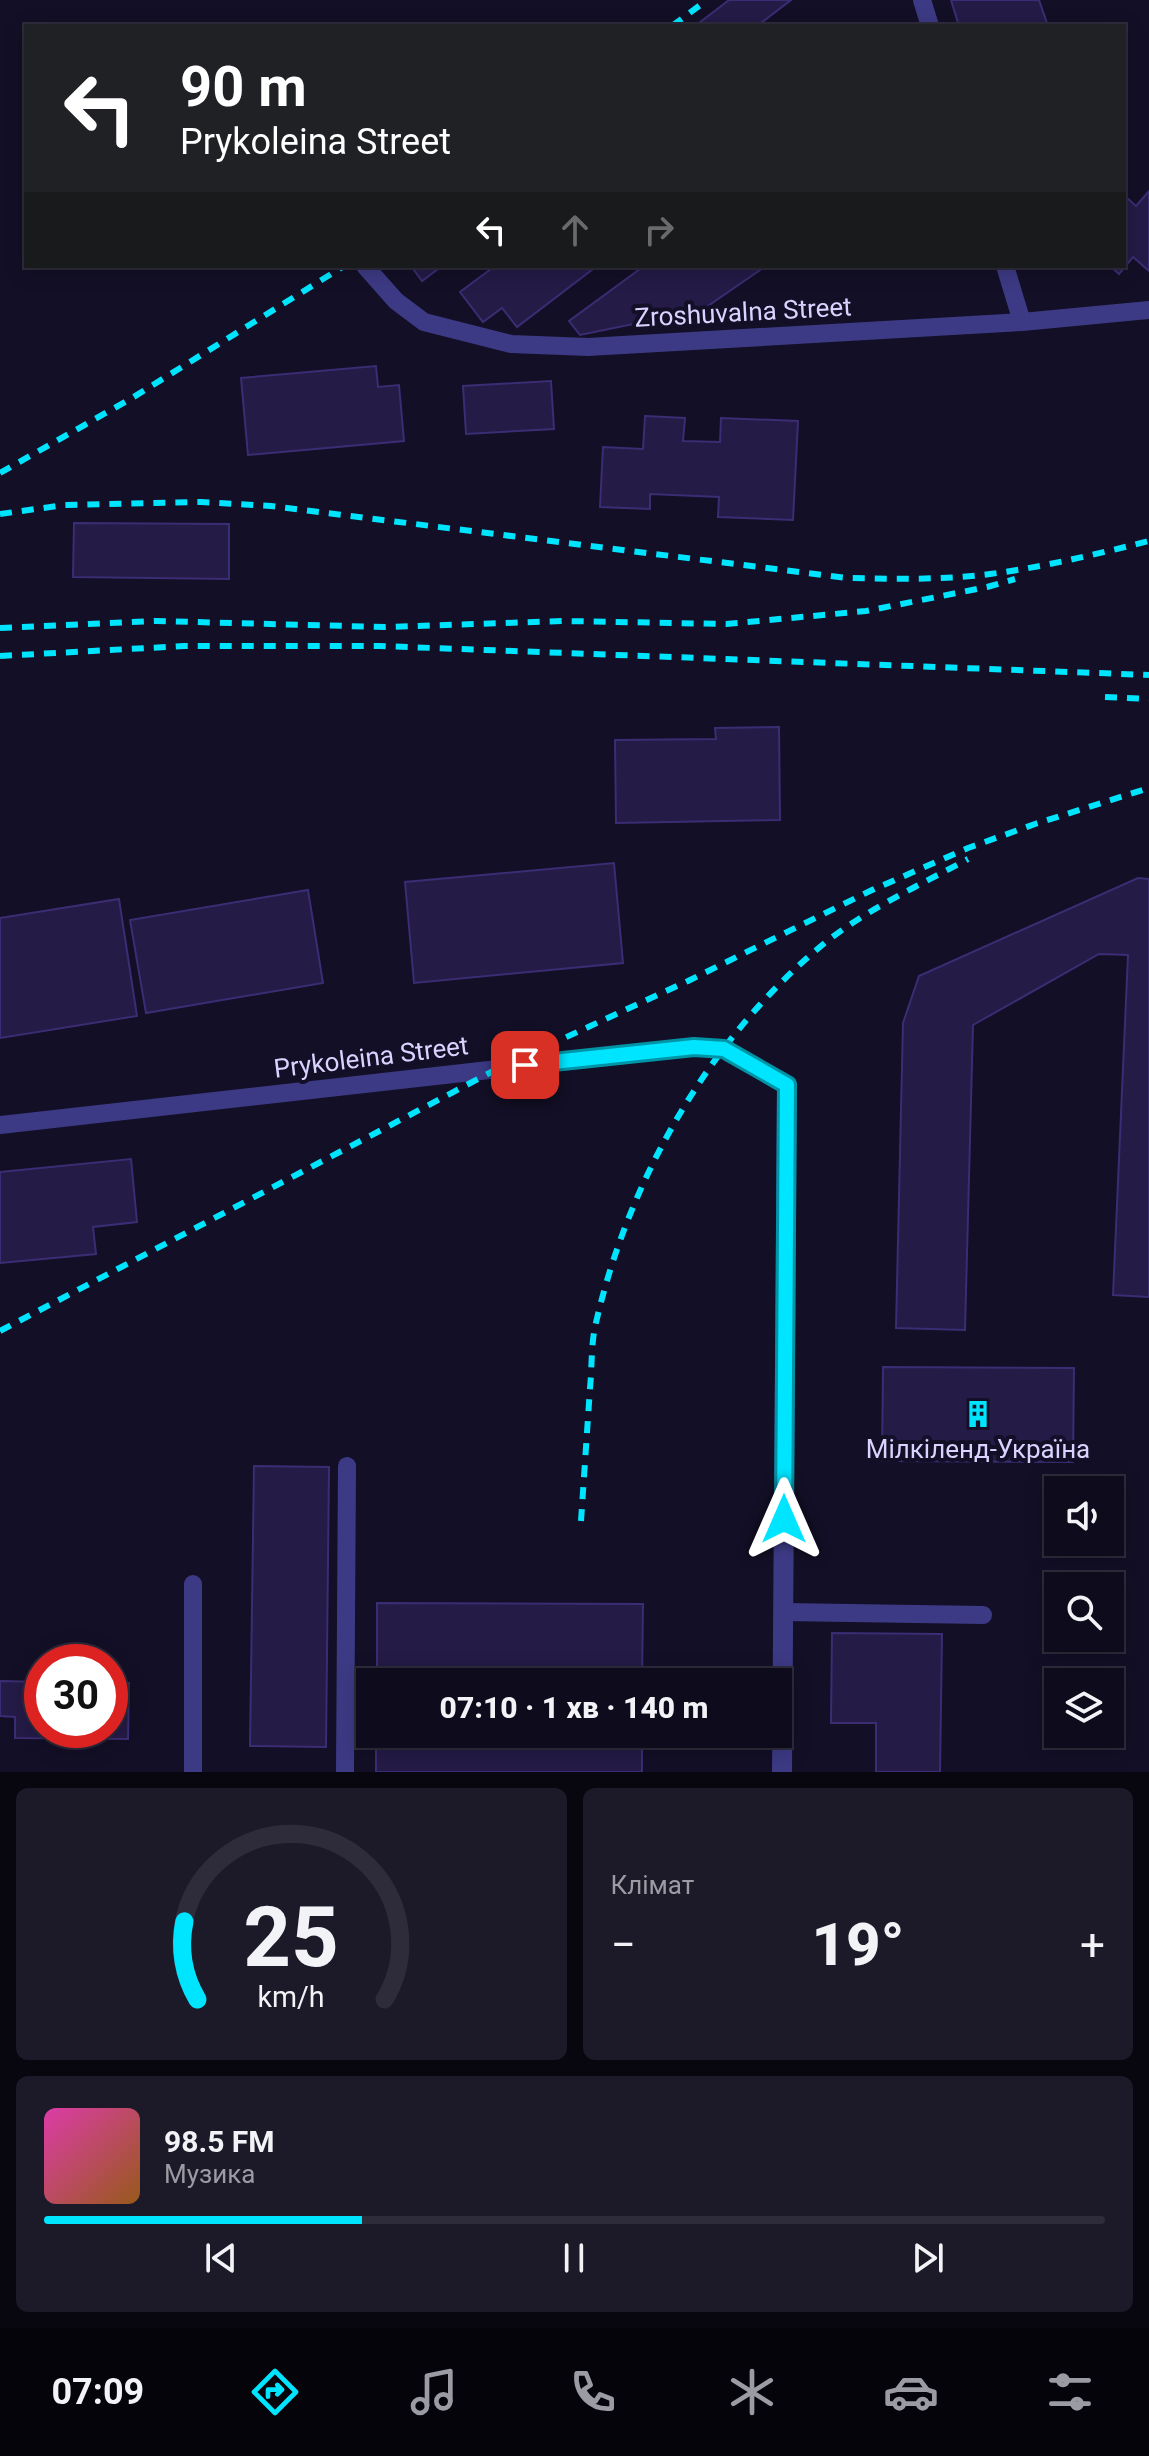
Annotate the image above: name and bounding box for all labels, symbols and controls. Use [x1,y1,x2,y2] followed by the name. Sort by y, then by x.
[180,54,307,120] text: 90 m
[48,56,152,160] icon: left
[180,121,451,163] text: Prykoleina Street
[469,208,513,252] icon: left
[553,208,597,252] icon: ahead
[637,208,681,252] icon: right
[634,291,852,333] street label: Zroshuvalna Street
[272,1030,470,1084] street label: Prykoleina Street
[491,1031,559,1099] pin
[503,1043,547,1087] icon: arrive
[963,1399,993,1429] building icon: Мілкіленд-Україна
[866,1434,1090,1464] place label: Мілкіленд-Україна
[1044,1476,1124,1748] map controls
[1044,1476,1124,1556] button: sound
[742,1477,826,1561] position arrow
[1044,1572,1124,1652] button: search
[24,1644,128,1748] speed limit sign: 30
[1044,1668,1124,1748] button: layers
[440,1690,708,1725] text: 07:10 · 1 хв · 140 m
[611,1870,694,1900] text: Клімат
[244,1889,339,1986] text: 25
[811,1909,904,1980] text: 19°
[611,1919,636,1971] text: −
[1080,1919,1105,1971] text: +
[258,1980,325,2014] text: km/h
[164,2124,275,2159] text: 98.5 FM
[164,2159,255,2189] text: Музика
[199,2236,243,2280] icon: previous
[552,2236,596,2280] icon: pause
[906,2236,950,2280] icon: next
[247,2364,303,2420] icon: directions
[406,2364,462,2420] icon: music
[565,2364,621,2420] icon: phone
[724,2364,780,2420] icon: climate
[883,2364,939,2420] icon: car
[1042,2364,1098,2420] icon: filters
[51,2371,144,2413] text: 07:09

